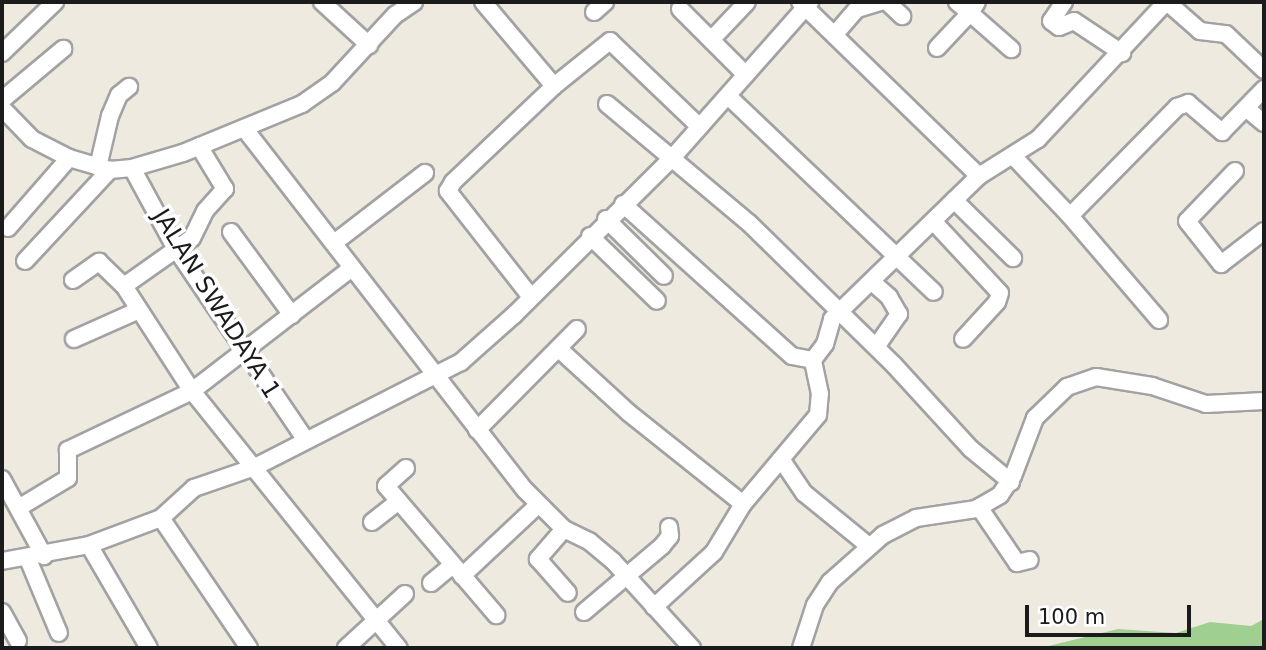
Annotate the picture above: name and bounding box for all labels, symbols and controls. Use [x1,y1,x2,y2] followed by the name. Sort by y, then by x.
[146,204,286,404] street label: JALAN SWADAYA 1
[1028,590,1194,634] scale bar
[1038,605,1105,629] text: 100 m

